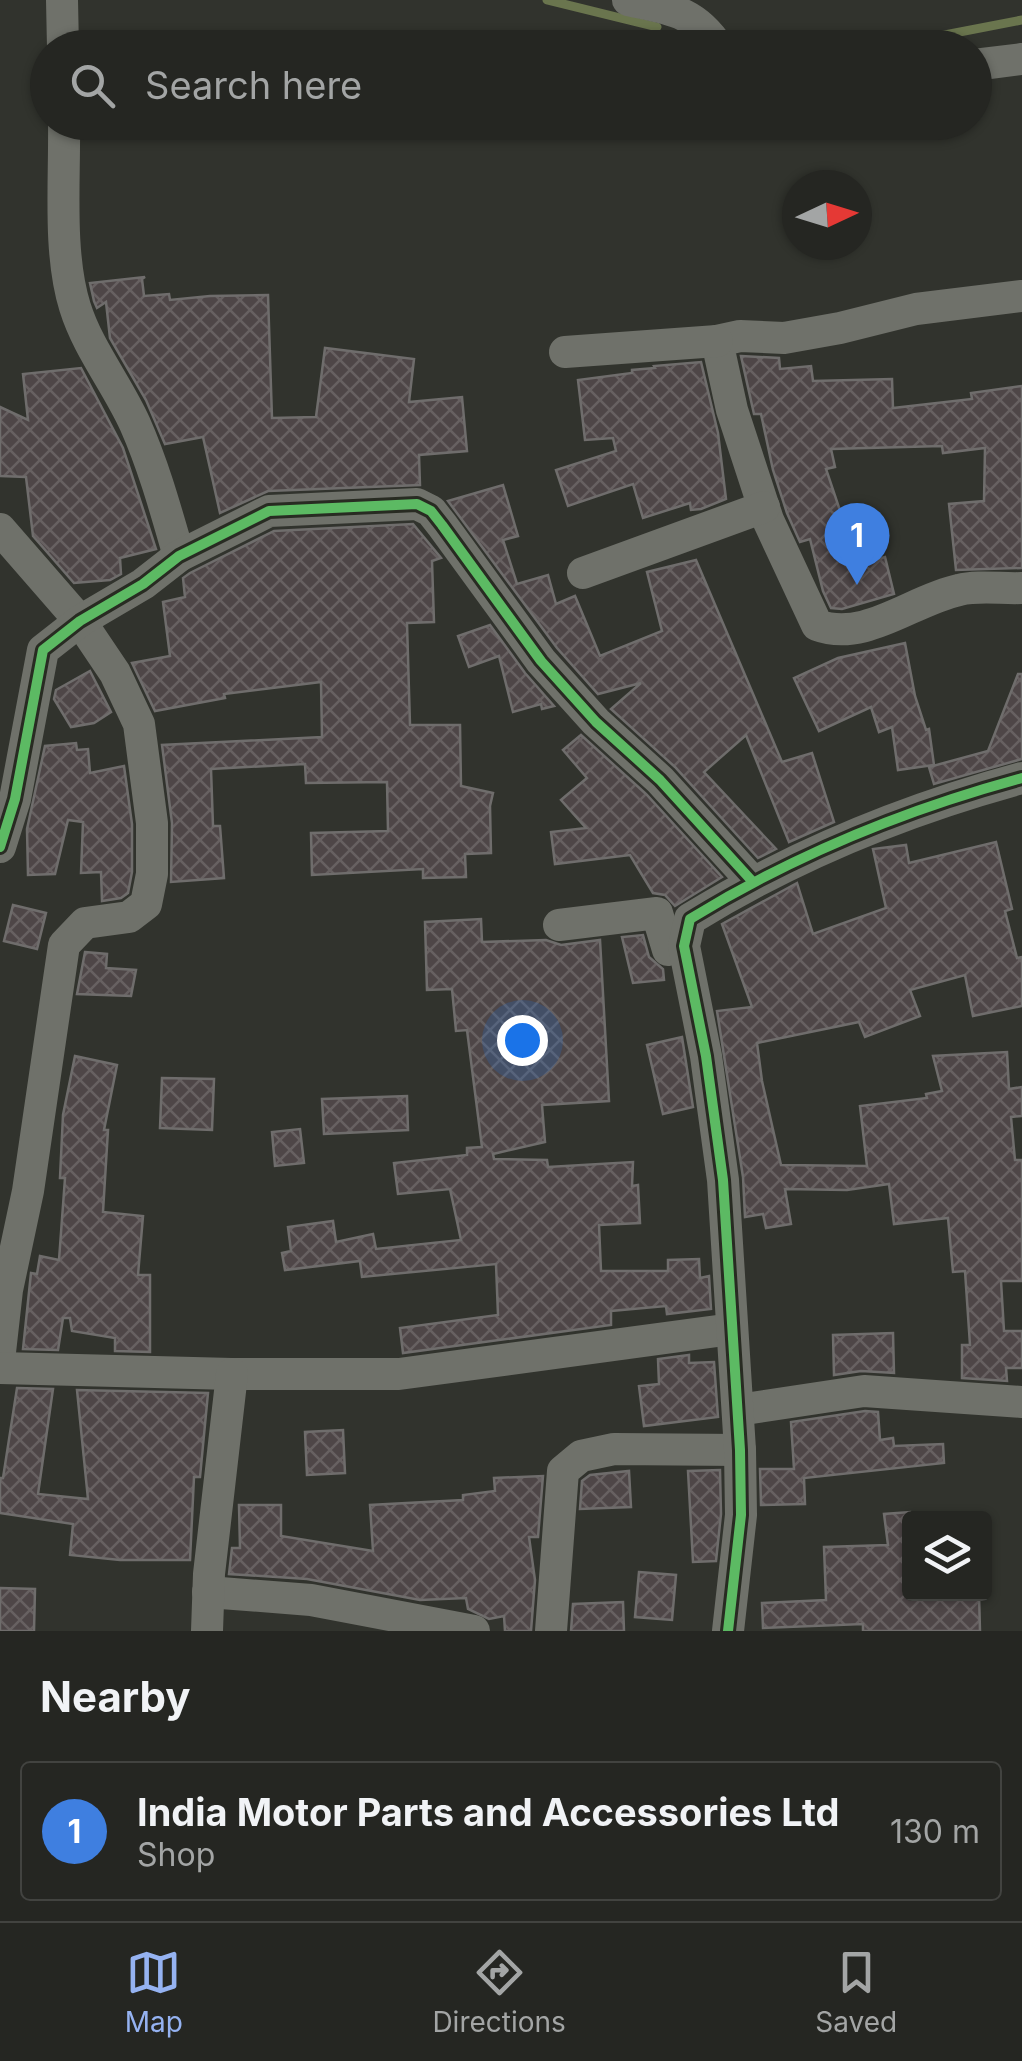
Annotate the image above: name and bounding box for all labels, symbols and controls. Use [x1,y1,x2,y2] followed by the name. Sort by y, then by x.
[30,30,992,140] search box
[65,58,120,113] icon: search
[145,62,362,108] text: Search here
[782,170,872,260] north arrow
[824,502,890,585] pin: 1
[497,1015,548,1066] your location
[902,1511,992,1601] map controls
[902,1511,992,1601] button: layers
[40,1671,191,1722] text: Nearby
[137,1789,840,1835] text: India Motor Parts and Accessories Ltd
[68,1812,81,1851] text: 1
[890,1812,980,1851] text: 130 m
[137,1835,215,1874] text: Shop
[125,1945,183,2039] tab: Map
[432,1945,566,2039] tab: Directions
[815,1945,897,2039] tab: Saved

